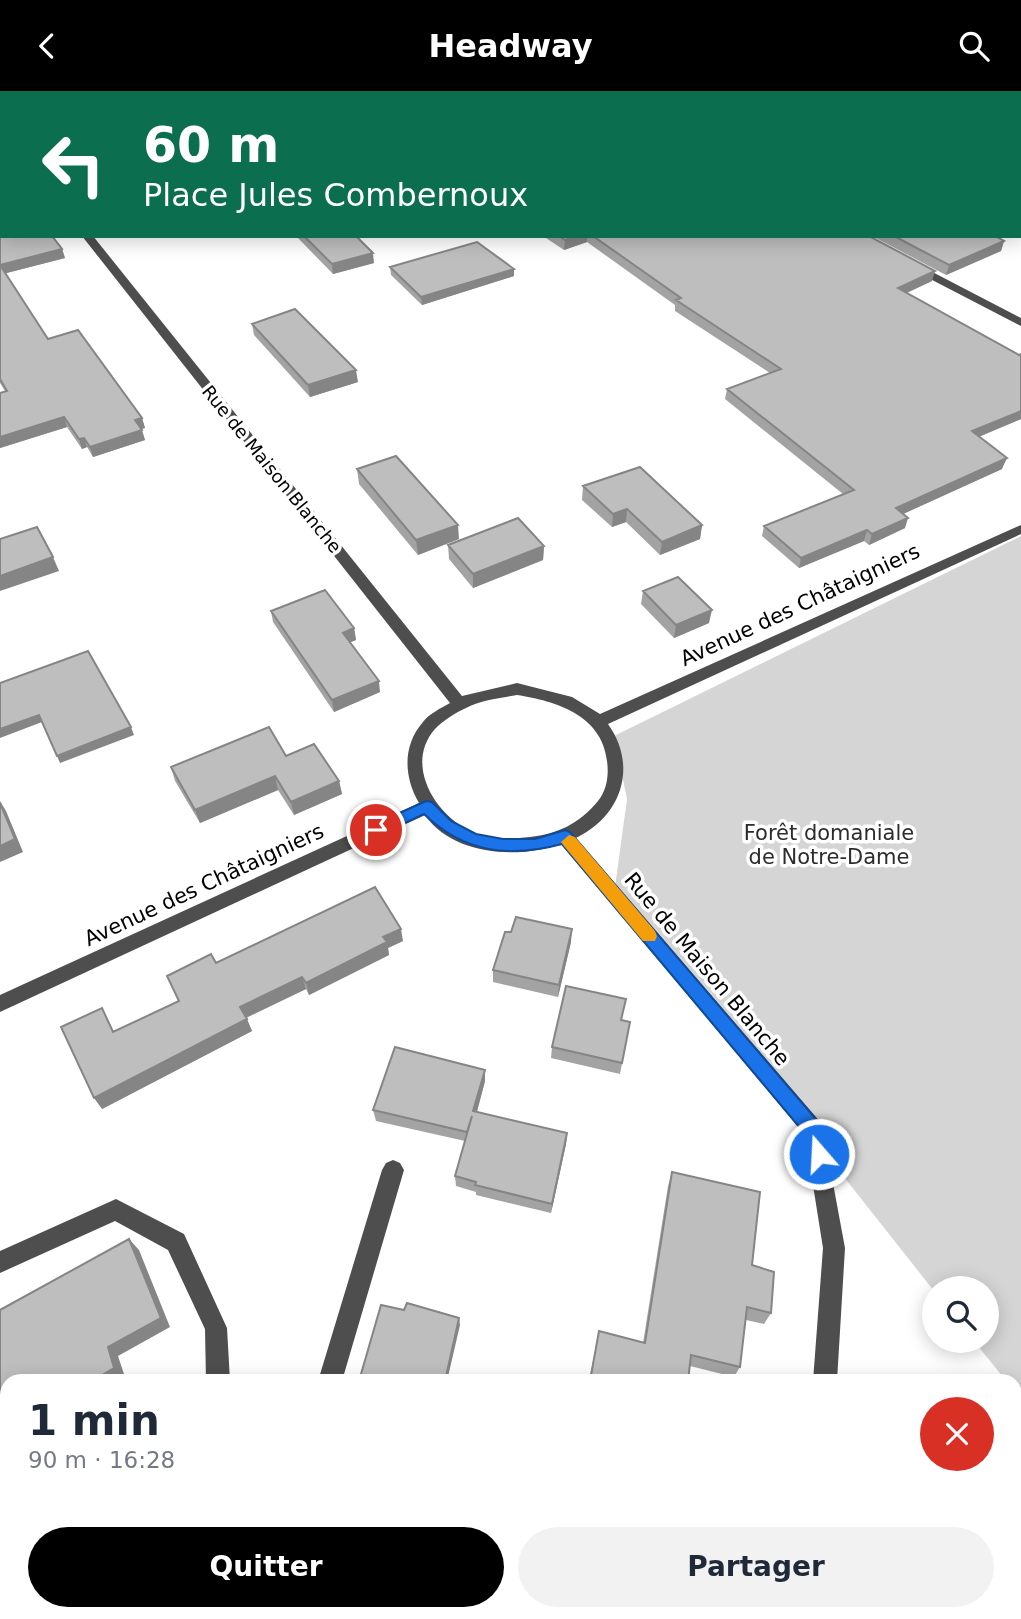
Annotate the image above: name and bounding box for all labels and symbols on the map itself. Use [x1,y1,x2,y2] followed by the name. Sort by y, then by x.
[198,381,346,557] street label: Rue de Maison Blanche
[677,539,923,671] street label: Avenue des Châtaigniers
[346,800,406,860] pin
[81,819,327,951] street label: Avenue des Châtaigniers
[744,821,914,869] park label: Forêt domaniale de Notre-Dame
[619,868,795,1070] street label: Rue de Maison Blanche
[782,1117,856,1191] position arrow

